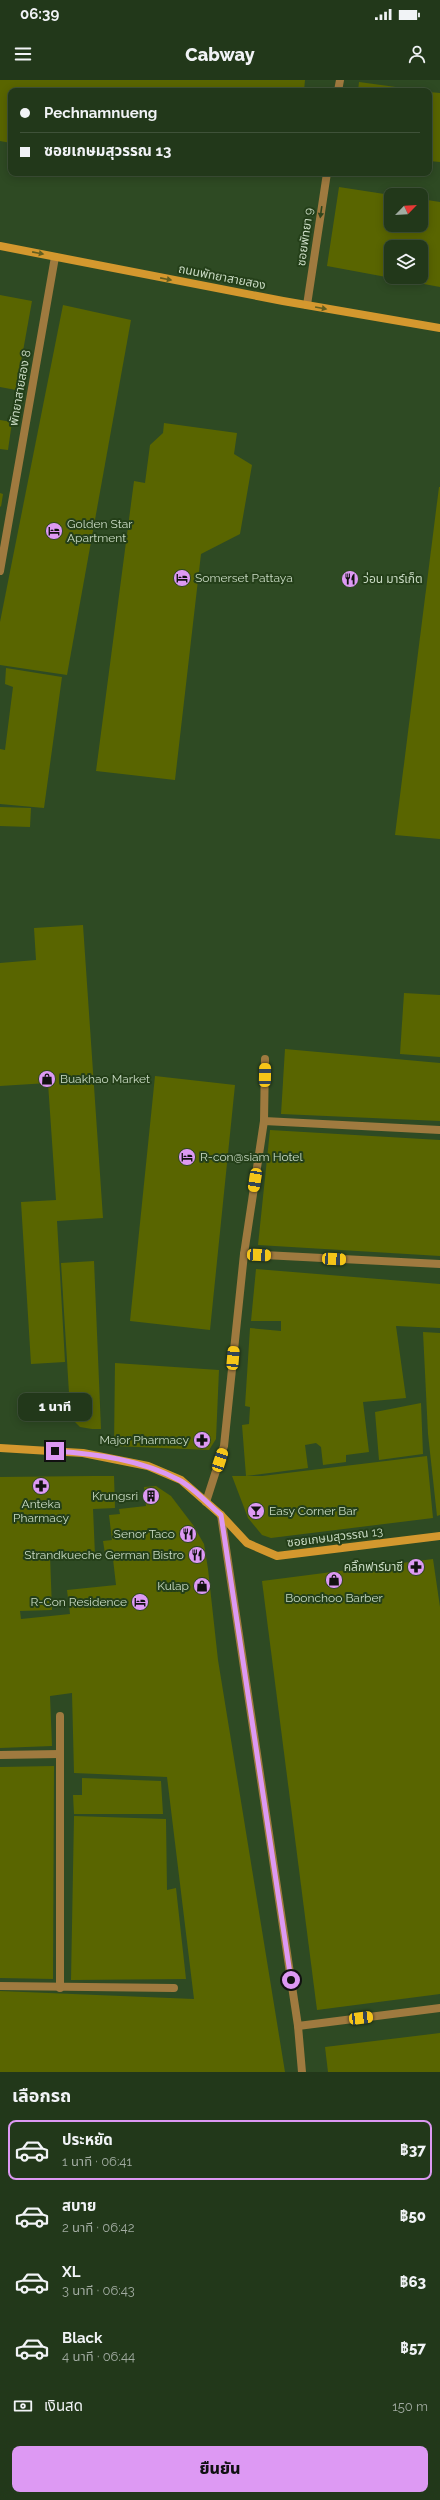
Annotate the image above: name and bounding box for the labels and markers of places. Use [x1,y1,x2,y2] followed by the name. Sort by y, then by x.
[67,517,133,545] place label: Golden Star Apartment
[44,521,64,541] hotel icon: Golden Star Apartment
[172,568,192,588] hotel icon: Somerset Pattaya
[340,569,360,589] restaurant icon: ว่อน มาร์เก็ต
[195,571,293,585] place label: Somerset Pattaya
[363,572,423,586] place label: ว่อน มาร์เก็ต
[37,1069,57,1089] shop icon: Buakhao Market
[60,1072,150,1086] place label: Buakhao Market
[177,1147,197,1167] hotel icon: R-con@siam Hotel
[200,1150,303,1164] place label: R-con@siam Hotel
[192,1430,212,1450] pharmacy icon: Major Pharmacy
[99,1433,189,1447] place label: Major Pharmacy
[31,1476,51,1496] pharmacy icon: Anteka Pharmacy
[141,1486,161,1506] building icon: Krungsri
[92,1489,138,1503] place label: Krungsri
[13,1497,69,1525] place label: Anteka Pharmacy
[246,1501,266,1521] bar icon: Easy Corner Bar
[269,1504,358,1518] place label: Easy Corner Bar
[178,1524,198,1544] restaurant icon: Senor Taco
[114,1527,175,1541] place label: Senor Taco
[187,1545,207,1565] restaurant icon: Strandkueche German Bistro
[24,1548,184,1562] place label: Strandkueche German Bistro
[406,1557,426,1577] pharmacy icon: คลิ๊กฟาร์มาซี
[344,1559,403,1574] place label: คลิ๊กฟาร์มาซี
[324,1570,344,1590] shop icon: Boonchoo Barber
[192,1576,212,1596] shop icon: Kulap
[157,1579,189,1593] place label: Kulap
[285,1591,384,1605] place label: Boonchoo Barber
[130,1592,150,1612] hotel icon: R-Con Residence
[31,1595,127,1609] place label: R-Con Residence

